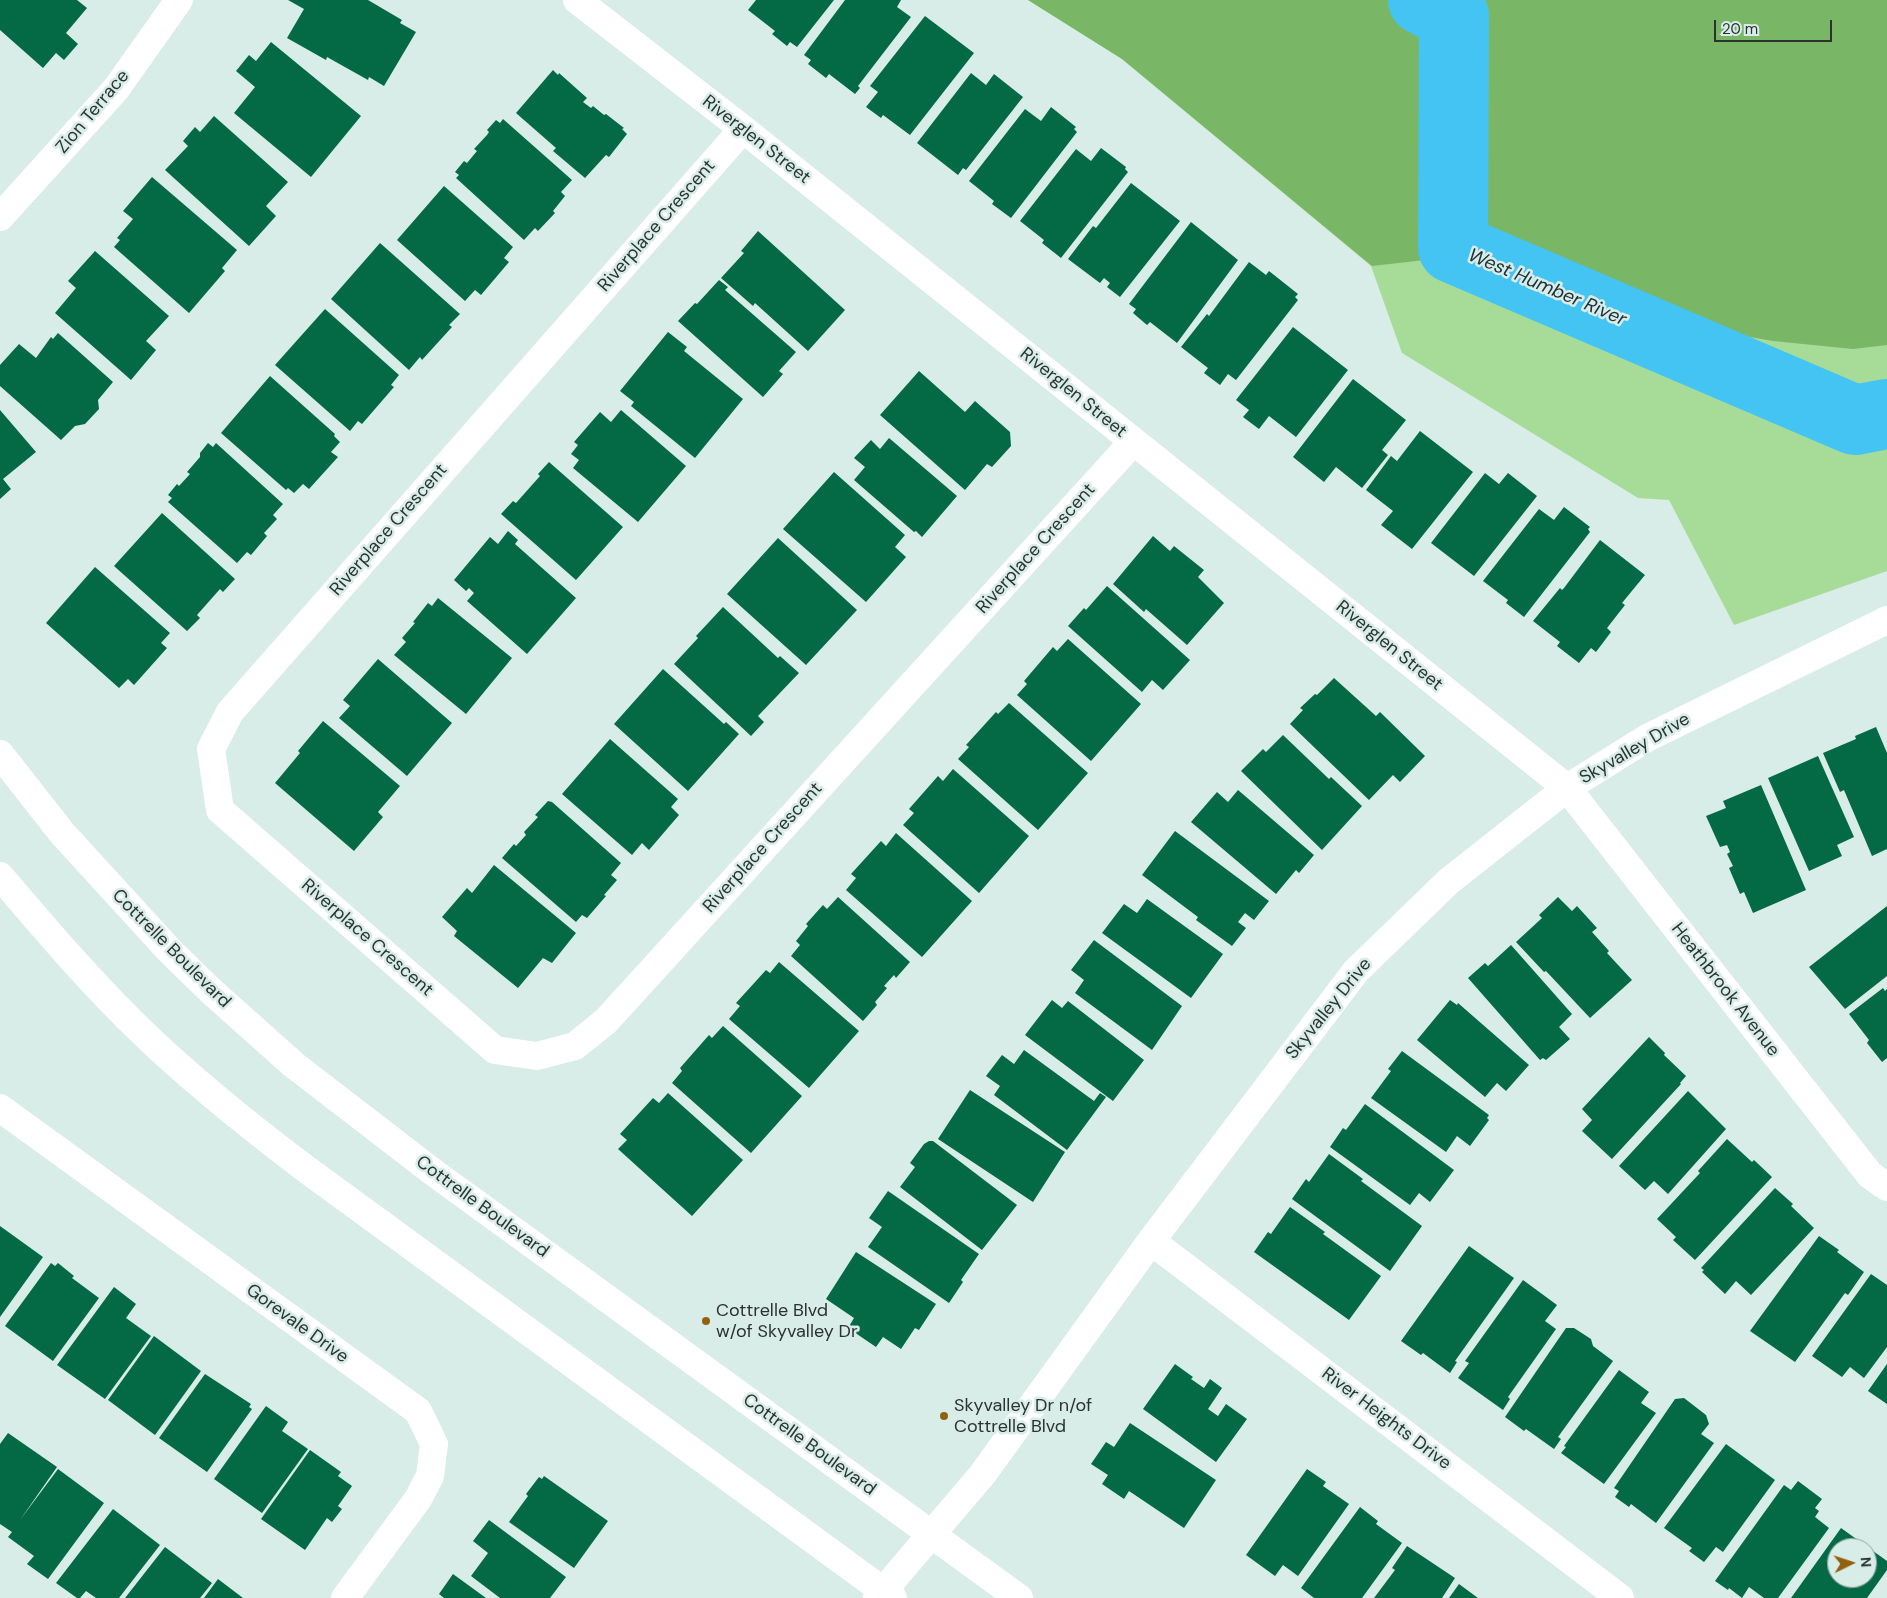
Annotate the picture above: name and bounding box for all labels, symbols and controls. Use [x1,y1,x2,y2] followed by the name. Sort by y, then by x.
[1717,10,1834,42] scale bar
[1722,19,1758,39] text: 20 m
[52,66,134,158] street label: Zion Terrace
[698,91,814,189] street label: Riverglen Street
[594,156,720,296] street label: Riverplace Crescent
[1464,244,1630,332] water label: West Humber River
[1015,343,1131,443] street label: Riverglen Street
[326,460,452,600] street label: Riverplace Crescent
[972,479,1100,619] street label: Riverplace Crescent
[1331,596,1447,696] street label: Riverglen Street
[1576,709,1694,789] street label: Skyvalley Drive
[699,778,827,918] street label: Riverplace Crescent
[297,875,437,1001] street label: Riverplace Crescent
[107,885,235,1013] street label: Cottrelle Boulevard
[1666,919,1784,1061] street label: Heathbrook Avenue
[1282,954,1376,1064] street label: Skyvalley Drive
[411,1152,553,1262] street label: Cottrelle Boulevard
[242,1280,352,1368] street label: Gorevale Drive
[716,1300,858,1342] place label: Cottrelle Blvd w/of Skyvalley Dr
[700,1315,712,1327] marker: Cottrelle Blvd w/of Skyvalley Dr
[1317,1363,1455,1475] street label: River Heights Drive
[738,1390,880,1500] street label: Cottrelle Boulevard
[954,1395,1092,1438] place label: Skyvalley Dr n/of Cottrelle Blvd
[938,1410,950,1422] marker: Skyvalley Dr n/of Cottrelle Blvd
[1827,1538,1877,1588] north arrow
[1857,1556,1875,1568] text: N

